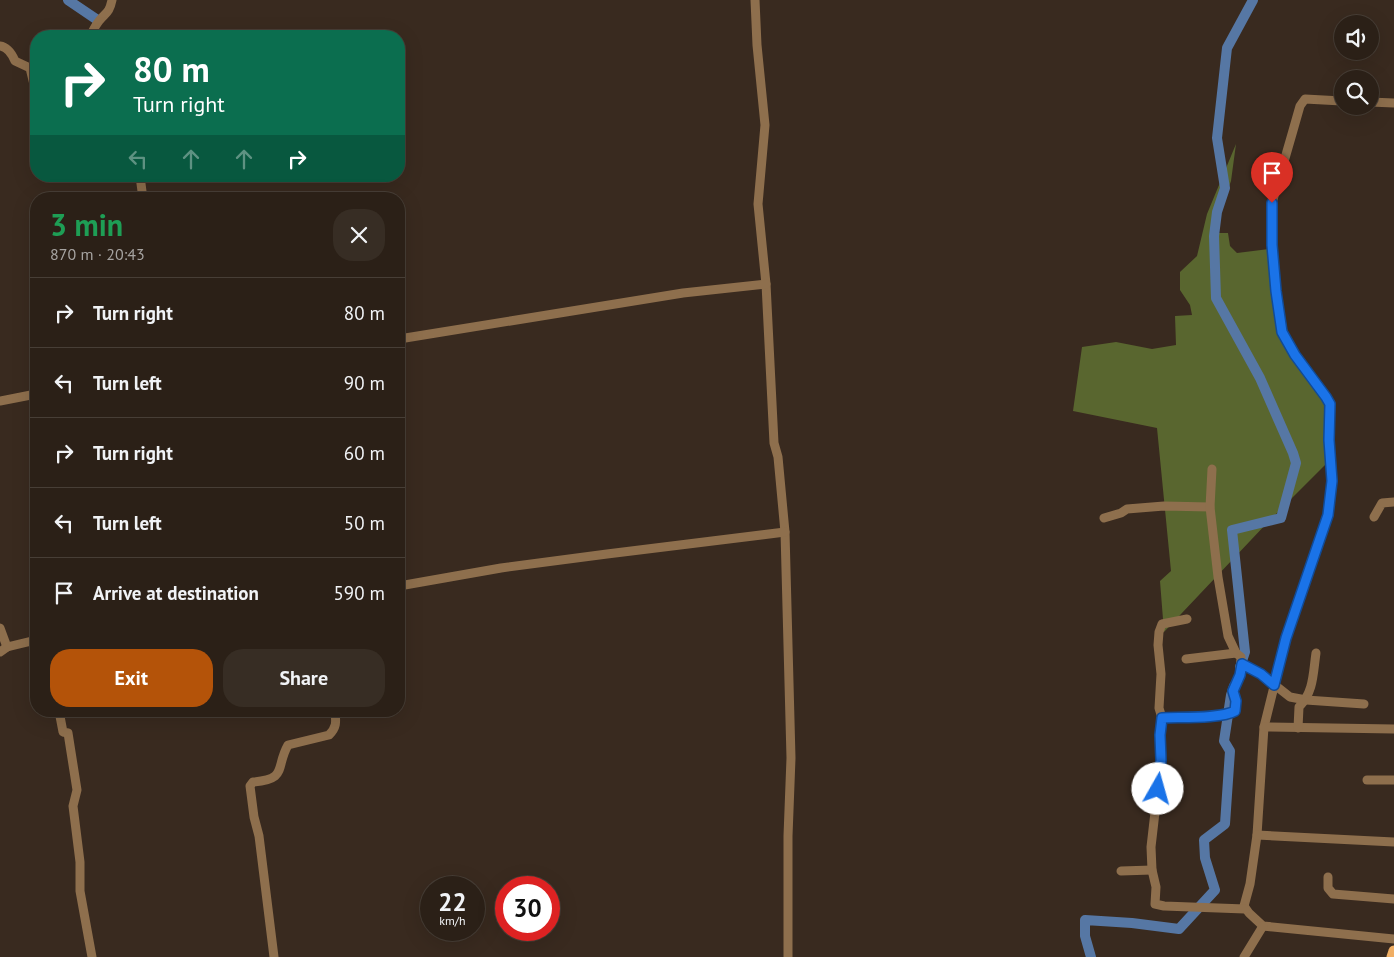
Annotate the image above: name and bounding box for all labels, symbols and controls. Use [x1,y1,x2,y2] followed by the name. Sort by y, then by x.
[1334,15,1379,115] map controls
[1334,15,1379,60] button: sound
[133,46,210,92] text: 80 m
[50,50,115,115] icon: right
[1334,70,1379,115] button: search
[133,90,225,118] text: Turn right
[124,145,152,173] icon: left
[177,145,205,173] icon: ahead
[230,145,258,173] icon: ahead
[283,145,311,173] icon: right
[1251,152,1293,203] pin
[1258,159,1286,187] icon: arrive
[50,205,123,244] text: 3 min
[333,209,385,261] button: close
[50,244,145,264] text: 870 m · 20:43
[50,299,78,327] icon: right
[93,301,173,325] text: Turn right
[344,301,385,325] text: 80 m
[50,369,78,397] icon: left
[93,371,162,395] text: Turn left
[344,371,385,395] text: 90 m
[50,439,78,467] icon: right
[93,441,173,465] text: Turn right
[344,441,385,465] text: 60 m
[50,509,78,537] icon: left
[93,511,162,535] text: Turn left
[344,511,385,535] text: 50 m
[50,579,78,607] icon: arrive
[93,581,259,605] text: Arrive at destination
[333,581,385,605] text: 590 m
[50,649,213,707] button: Exit
[223,649,385,707] button: Share
[1131,762,1183,814] position arrow
[495,876,560,941] speed limit sign: 30
[438,886,467,918] text: 22
[439,913,466,928] text: km/h

